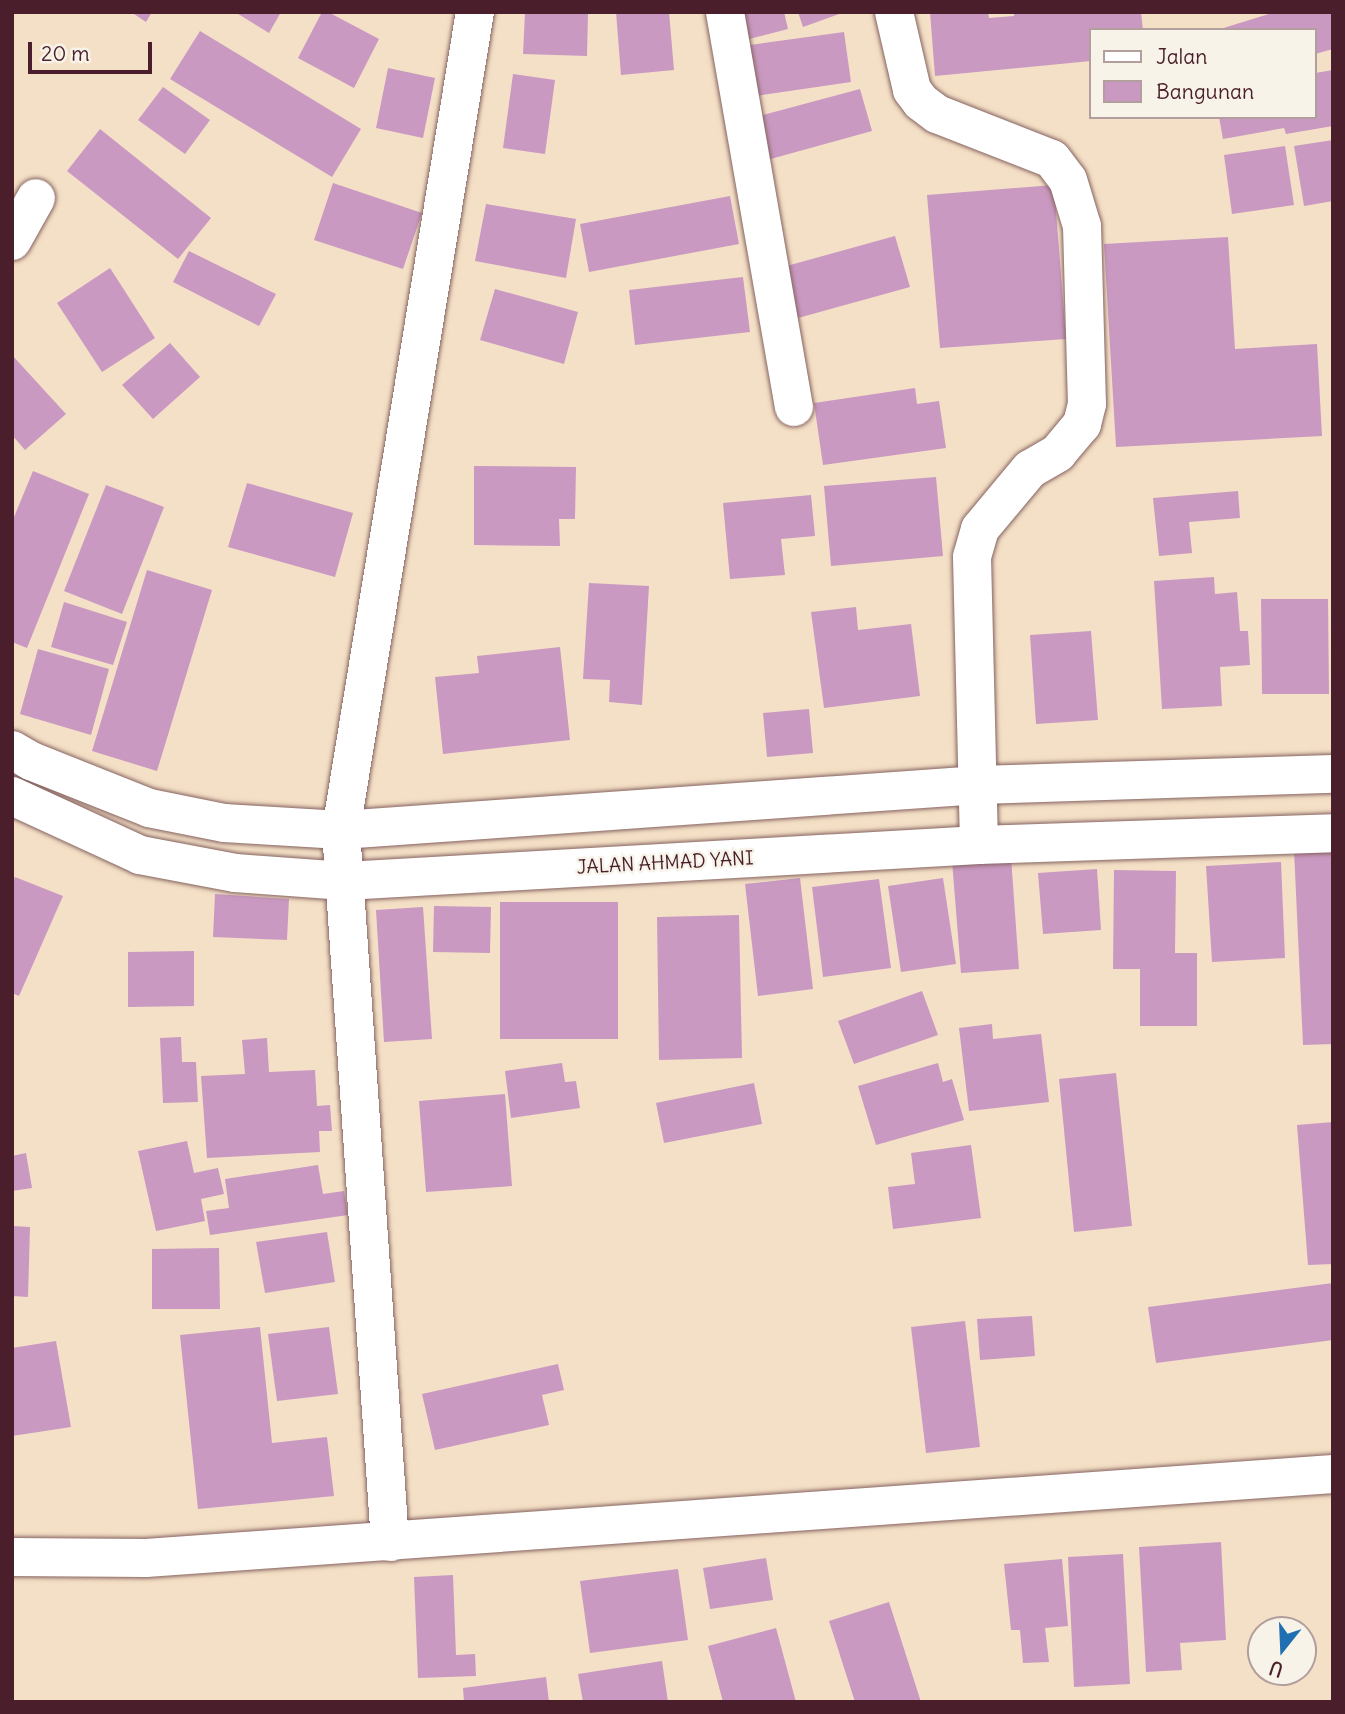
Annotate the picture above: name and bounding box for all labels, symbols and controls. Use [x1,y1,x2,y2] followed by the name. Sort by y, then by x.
[32,28,156,72] scale bar
[1090,28,1317,119] legend
[41,40,90,67] text: 20 m
[1156,43,1207,70] text: Jalan
[1156,78,1254,105] text: Bangunan
[576,847,754,879] street label: JALAN AHMAD YANI
[1247,1616,1317,1686] north arrow
[1266,1656,1286,1682] text: U

